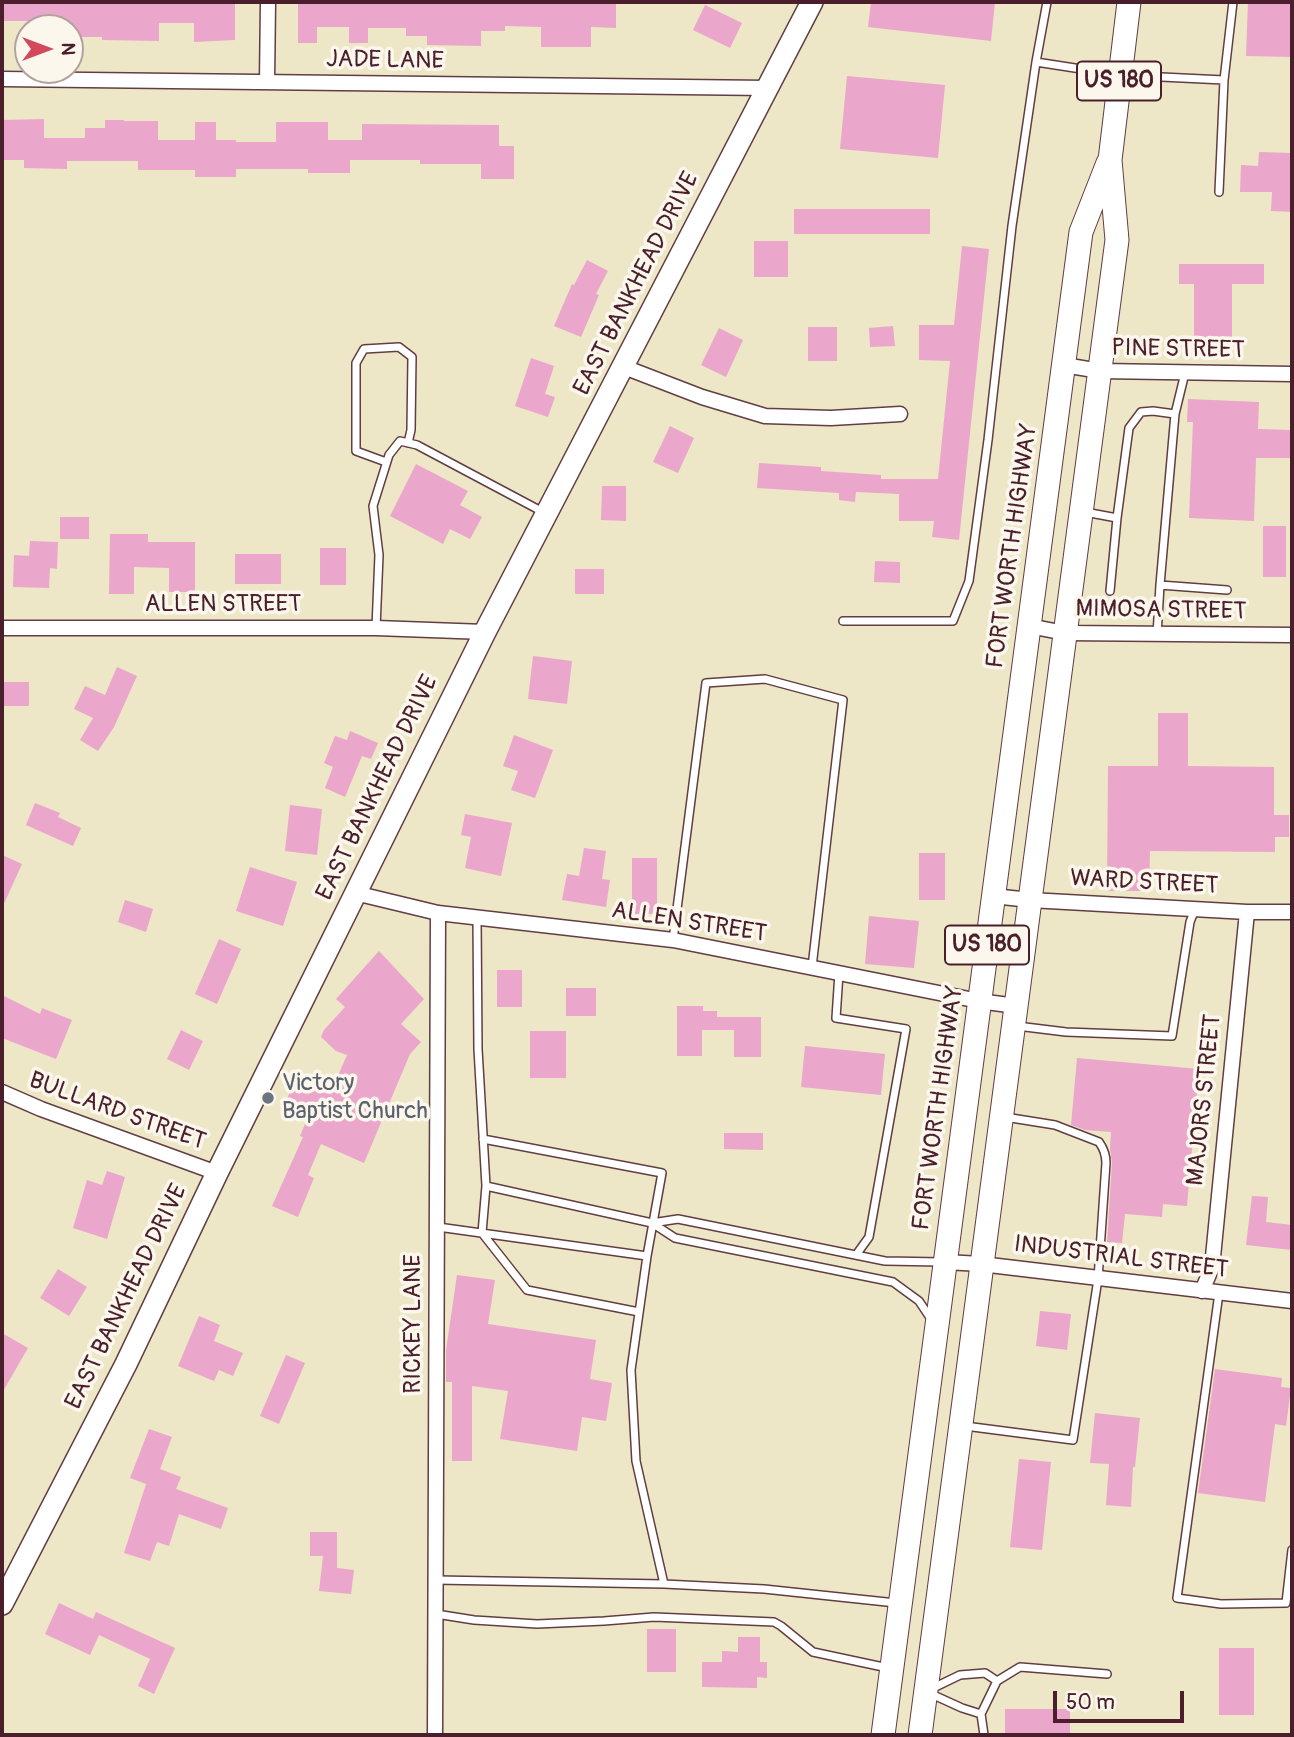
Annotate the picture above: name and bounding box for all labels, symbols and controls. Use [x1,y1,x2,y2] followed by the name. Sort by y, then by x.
[14,14,84,84] north arrow
[56,43,80,55] text: N
[326,46,444,76] street label: JADE LANE
[1077,61,1161,100] road number: US 180
[568,168,706,400] street label: EAST BANKHEAD DRIVE
[1111,334,1245,366] street label: PINE STREET
[982,422,1044,670] street label: FORT WORTH HIGHWAY
[145,591,301,619] street label: ALLEN STREET
[1075,595,1247,627] street label: MIMOSA STREET
[311,671,445,905] street label: EAST BANKHEAD DRIVE
[1069,865,1219,901] street label: WARD STREET
[609,897,769,949] street label: ALLEN STREET
[945,926,1029,964] road number: US 180
[908,984,970,1232] street label: FORT WORTH HIGHWAY
[1182,1013,1228,1187] street label: MAJORS STREET
[25,1067,209,1157] street label: BULLARD STREET
[282,1070,428,1126] place label: Victory Baptist Church
[260,1090,276,1106] marker: Victory Baptist Church
[60,1180,194,1414] street label: EAST BANKHEAD DRIVE
[1012,1231,1230,1285] street label: INDUSTRIAL STREET
[400,1254,428,1394] street label: RICKEY LANE
[1056,1678,1187,1722] scale bar
[1066,1689,1115,1716] text: 50 m

